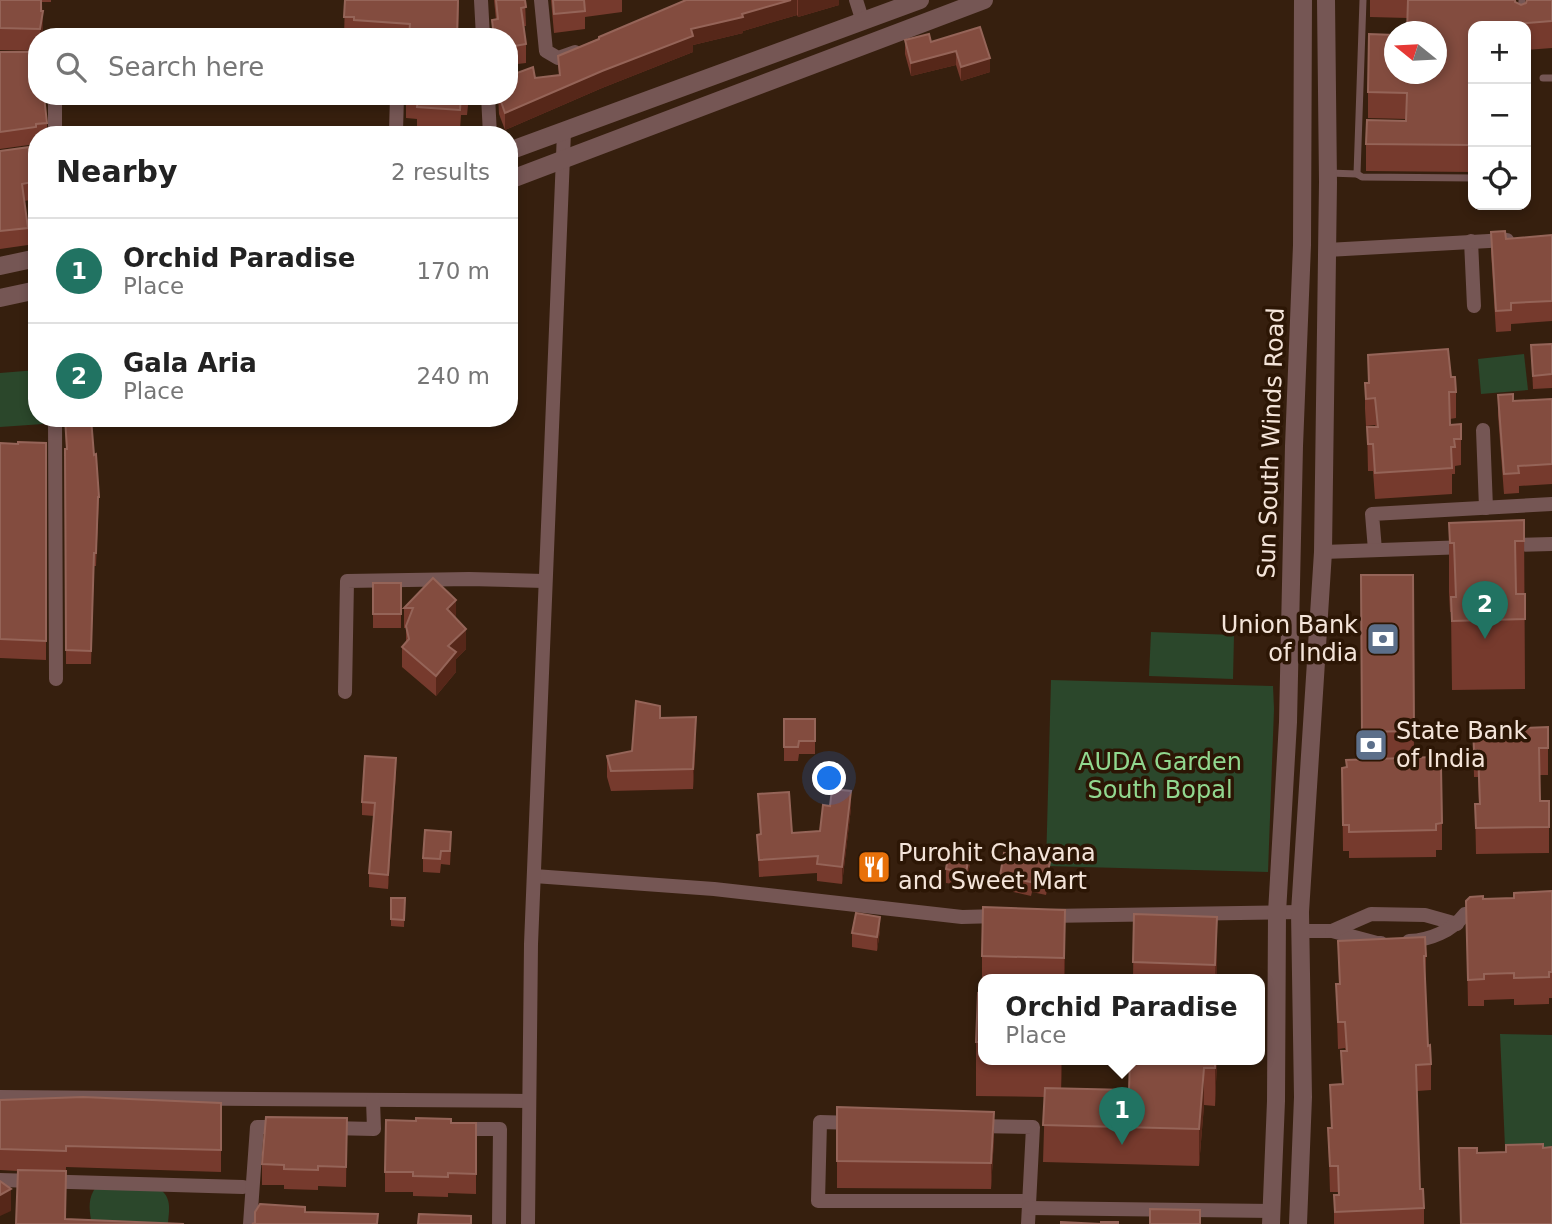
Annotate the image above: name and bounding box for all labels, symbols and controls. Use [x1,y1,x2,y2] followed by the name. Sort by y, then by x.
[1384,21,1447,84] north arrow
[1468,21,1531,210] map controls
[1468,21,1531,84] button: +
[28,28,518,105] search box
[52,48,90,86] icon: search
[108,52,264,82] text: Search here
[1468,84,1531,147] button: −
[1468,147,1531,210] button: locate
[56,154,178,189] text: Nearby
[391,159,490,185] text: 2 results
[123,243,355,273] text: Orchid Paradise
[71,258,87,284] text: 1
[416,258,490,284] text: 170 m
[123,273,184,299] text: Place
[1252,307,1290,579] street label: Sun South Winds Road
[123,348,257,378] text: Gala Aria
[71,363,87,389] text: 2
[416,363,490,389] text: 240 m
[123,378,184,404] text: Place
[1462,581,1508,639] pin: 2
[1221,611,1358,667] place label: Union Bank of India
[1364,620,1402,658] bank icon: Union Bank of India
[1396,717,1528,773] place label: State Bank of India
[1352,726,1390,764] bank icon: State Bank of India
[1078,748,1242,804] park label: AUDA Garden South Bopal
[812,761,846,795] your location
[898,839,1096,895] place label: Purohit Chavana and Sweet Mart
[855,848,893,886] restaurant icon: Purohit Chavana and Sweet Mart
[978,974,1265,1065] popup
[1005,992,1238,1022] text: Orchid Paradise
[1005,1022,1066,1048] text: Place
[1099,1087,1145,1145] pin: 1

